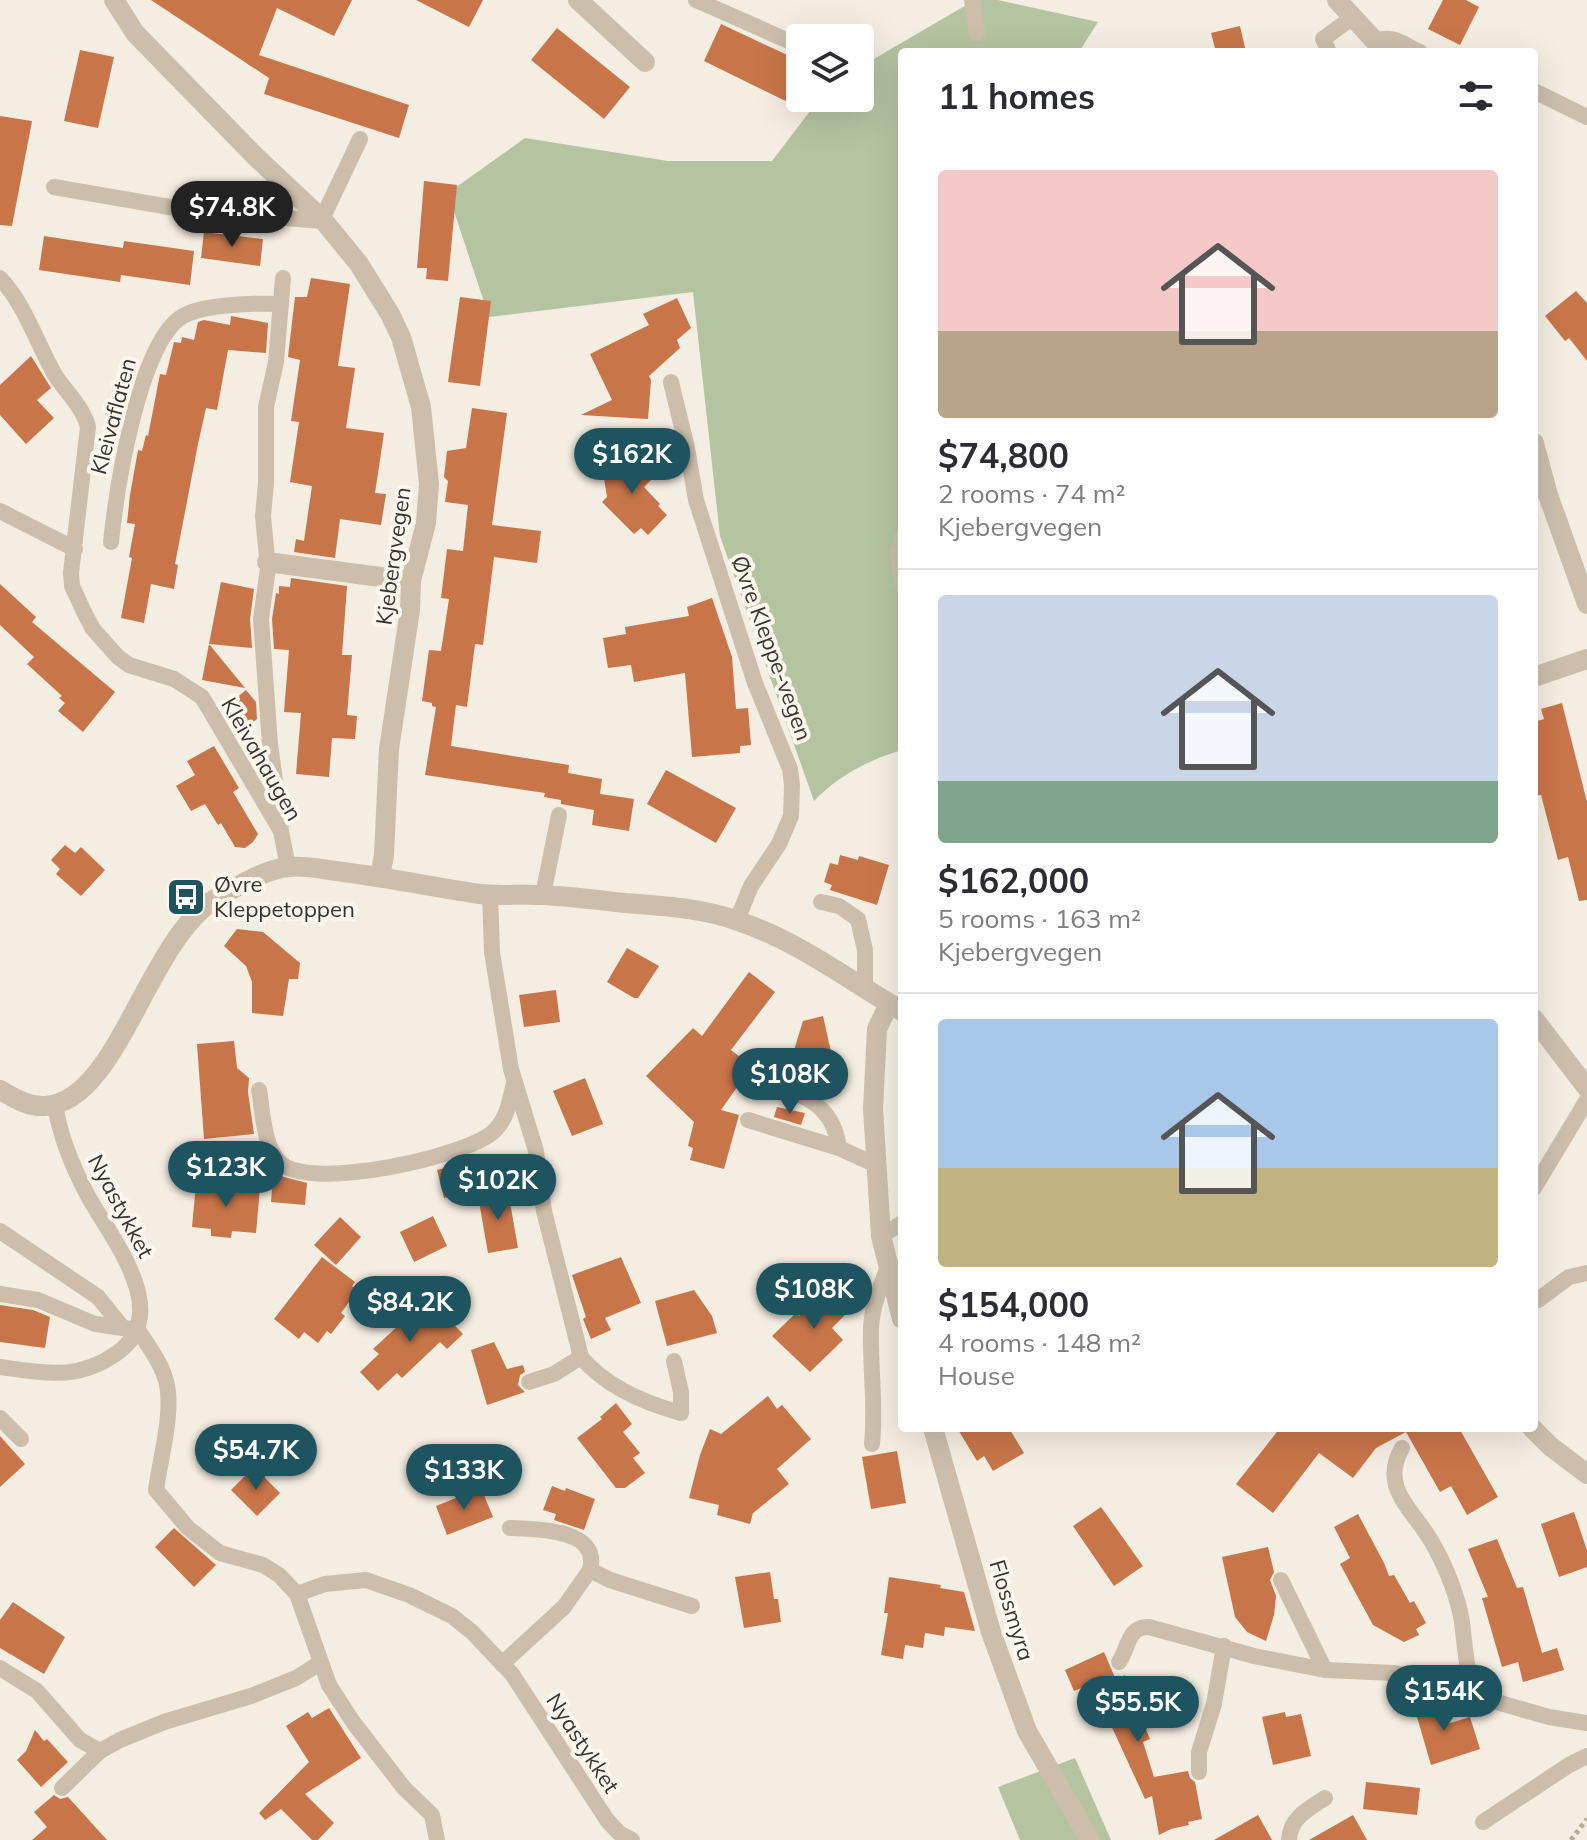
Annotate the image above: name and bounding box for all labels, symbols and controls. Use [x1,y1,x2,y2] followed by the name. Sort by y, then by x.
[786,24,874,112] map controls
[786,24,874,112] button: layers
[1454,74,1498,118] icon: filters
[938,75,1095,118] text: 11 homes
[167,181,297,249] pin: $74.8K
[189,190,275,223] text: $74.8K
[1146,222,1290,366] icon: home
[84,355,142,477] street label: Kleivaflaten
[576,428,688,496] pin: $162K
[938,434,1069,477] text: $74,800
[592,437,672,470] text: $162K
[938,477,1125,510] text: 2 rooms · 74 m²
[369,485,417,627] street label: Kjebergvegen
[938,510,1102,543] text: Kjebergvegen
[726,552,818,744] street label: Øvre Kleppe-vegen
[1146,647,1290,791] icon: home
[215,692,309,826] street label: Kleivahaugen
[938,859,1089,902] text: $162,000
[214,870,355,923] place label: Øvre Kleppetoppen
[165,876,207,918] bus stop icon: Øvre Kleppetoppen
[938,902,1141,935] text: 5 rooms · 163 m²
[938,935,1102,968] text: Kjebergvegen
[734,1048,846,1116] pin: $108K
[750,1057,830,1090] text: $108K
[1146,1071,1290,1215] icon: home
[170,1141,282,1209] pin: $123K
[82,1149,160,1263] street label: Nyastykket
[186,1150,266,1183] text: $123K
[442,1154,554,1222] pin: $102K
[458,1163,538,1196] text: $102K
[758,1263,870,1331] pin: $108K
[774,1272,854,1305] text: $108K
[345,1276,475,1344] pin: $84.2K
[938,1283,1089,1326] text: $154,000
[367,1285,453,1318] text: $84.2K
[938,1326,1141,1359] text: 4 rooms · 148 m²
[938,1359,1015,1392] text: House
[191,1424,321,1492] pin: $54.7K
[213,1433,299,1466] text: $54.7K
[408,1444,520,1512] pin: $133K
[424,1453,504,1486] text: $133K
[983,1556,1041,1664] street label: Flossmyra
[1388,1665,1500,1733] pin: $154K
[1404,1674,1484,1707] text: $154K
[1073,1676,1203,1744] pin: $55.5K
[1095,1685,1181,1718] text: $55.5K
[540,1688,626,1798] street label: Nyastykket

